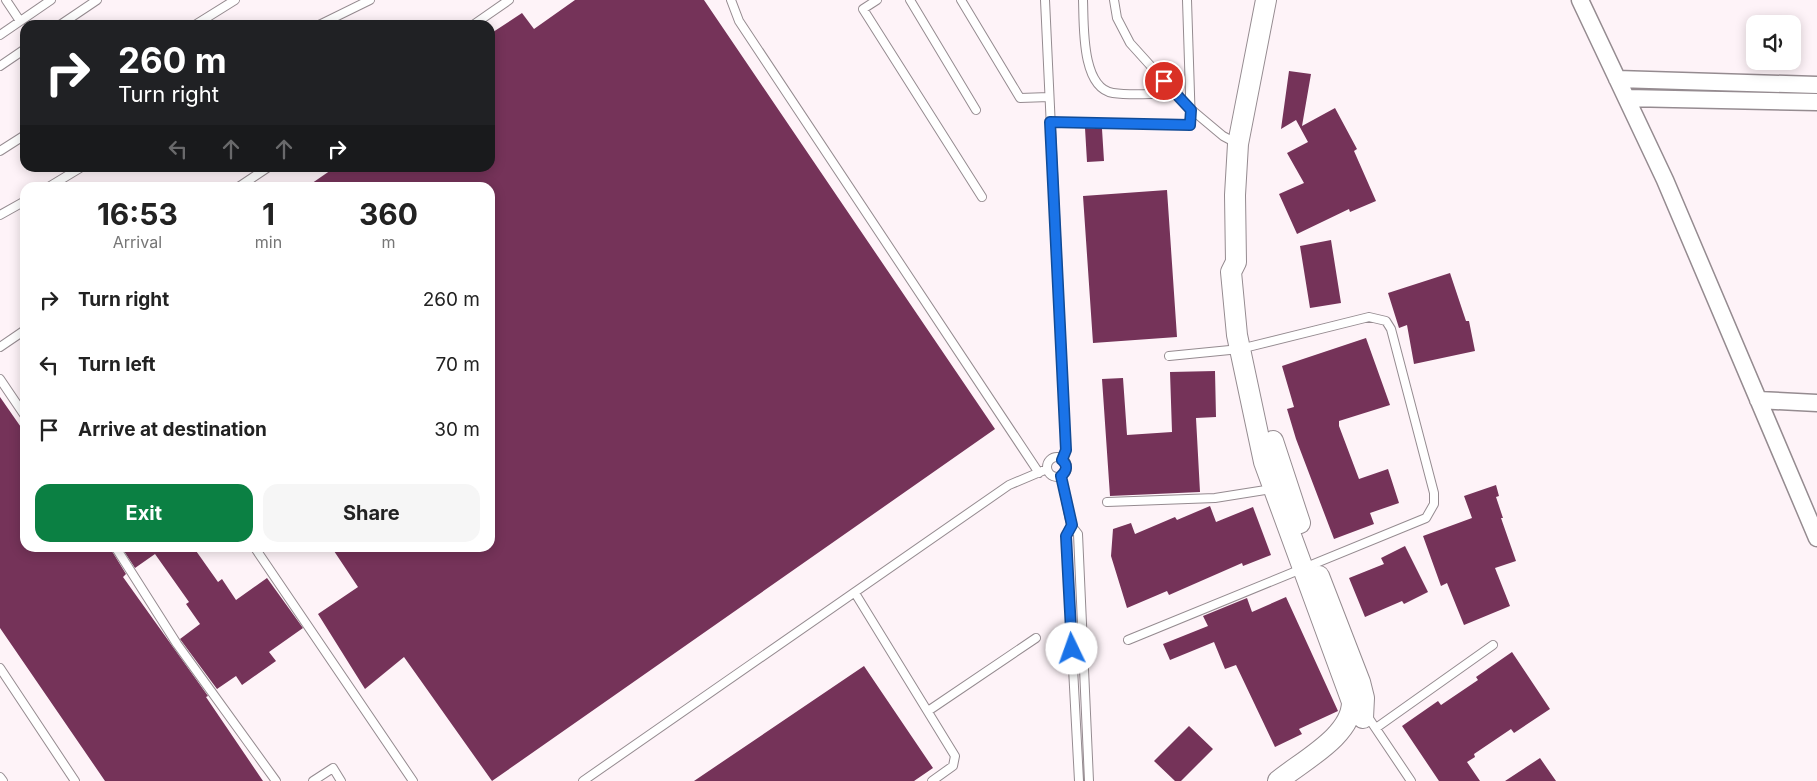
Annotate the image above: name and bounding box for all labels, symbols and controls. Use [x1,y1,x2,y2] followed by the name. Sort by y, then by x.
[1746,15,1801,70] map controls
[1746,15,1801,70] button: sound
[118,39,227,81] text: 260 m
[35,40,100,105] icon: right
[1143,60,1185,102] pin
[1150,67,1178,95] icon: arrive
[118,81,219,107] text: Turn right
[164,135,192,163] icon: left
[217,135,245,163] icon: ahead
[270,135,298,163] icon: ahead
[323,135,351,163] icon: right
[97,196,178,232] text: 16:53
[262,196,275,232] text: 1
[359,196,418,232] text: 360
[113,232,162,252] text: Arrival
[255,232,282,252] text: min
[382,232,396,252] text: m
[35,286,63,314] icon: right
[78,288,169,311] text: Turn right
[423,288,480,311] text: 260 m
[35,351,63,379] icon: left
[78,353,156,376] text: Turn left
[436,353,480,376] text: 70 m
[35,416,63,444] icon: arrive
[78,418,267,441] text: Arrive at destination
[434,418,480,441] text: 30 m
[35,484,253,542] button: Exit
[263,484,480,542] button: Share
[1045,622,1097,674] position arrow

